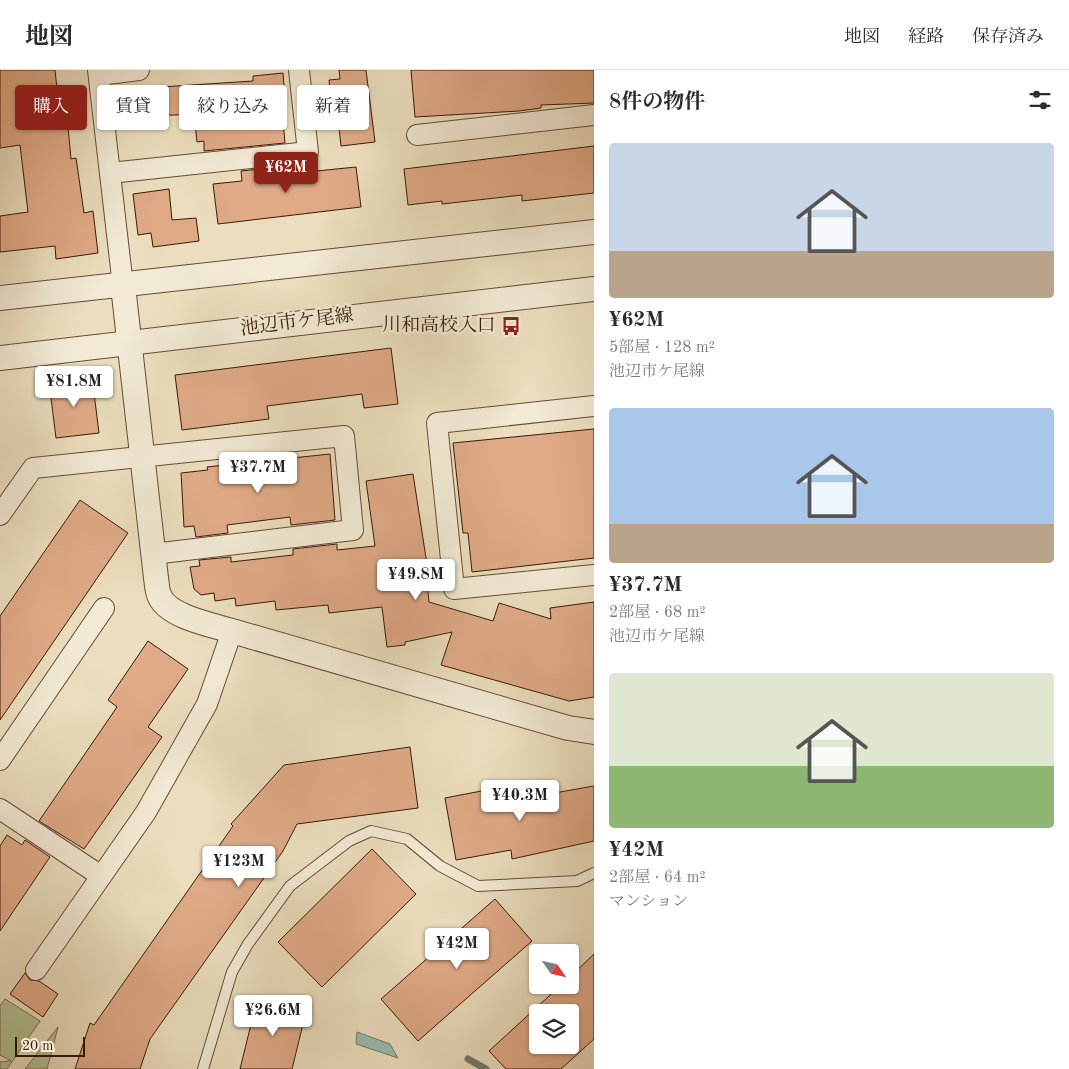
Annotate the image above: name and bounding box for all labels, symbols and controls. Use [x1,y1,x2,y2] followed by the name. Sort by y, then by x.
[25,26,73,50] text: 地図
[844,28,880,46] text: 地図
[908,28,944,46] text: 経路
[972,28,1044,46] text: 保存済み
[15,85,87,130] chip: 購入
[97,85,169,130] chip: 賃貸
[179,85,287,130] chip: 絞り込み
[297,85,369,130] chip: 新着
[1026,86,1054,114] icon: filters
[609,92,705,113] text: 8件の物件
[256,152,316,194] pin: ¥62M
[265,160,307,176] text: ¥62M
[787,176,877,266] icon: home
[239,305,355,339] street label: 池辺市ケ尾線
[609,310,664,331] text: ¥62M
[382,315,496,336] place label: 川和高校入口
[500,315,522,337] bus stop icon: 川和高校入口
[609,340,715,356] text: 5部屋 · 128 m²
[609,364,705,380] text: 池辺市ケ尾線
[33,366,115,408] pin: ¥81.8M
[46,374,102,390] text: ¥81.8M
[787,441,877,531] icon: home
[217,452,299,494] pin: ¥37.7M
[230,460,286,476] text: ¥37.7M
[375,558,457,601] pin: ¥49.8M
[388,567,444,583] text: ¥49.8M
[609,575,682,596] text: ¥37.7M
[609,605,706,621] text: 2部屋 · 68 m²
[609,629,705,645] text: 池辺市ケ尾線
[787,706,877,796] icon: home
[479,780,561,822] pin: ¥40.3M
[492,788,548,804] text: ¥40.3M
[609,840,664,861] text: ¥42M
[204,846,274,888] pin: ¥123M
[213,854,265,870] text: ¥123M
[609,870,706,886] text: 2部屋 · 64 m²
[609,894,688,910] text: マンション
[427,928,487,970] pin: ¥42M
[436,936,478,952] text: ¥42M
[529,944,579,994] north arrow
[529,944,579,1054] map controls
[232,994,314,1037] pin: ¥26.6M
[245,1003,301,1019] text: ¥26.6M
[529,1004,579,1054] button: layers
[15,1034,85,1057] scale bar
[22,1039,53,1053] text: 20 m

